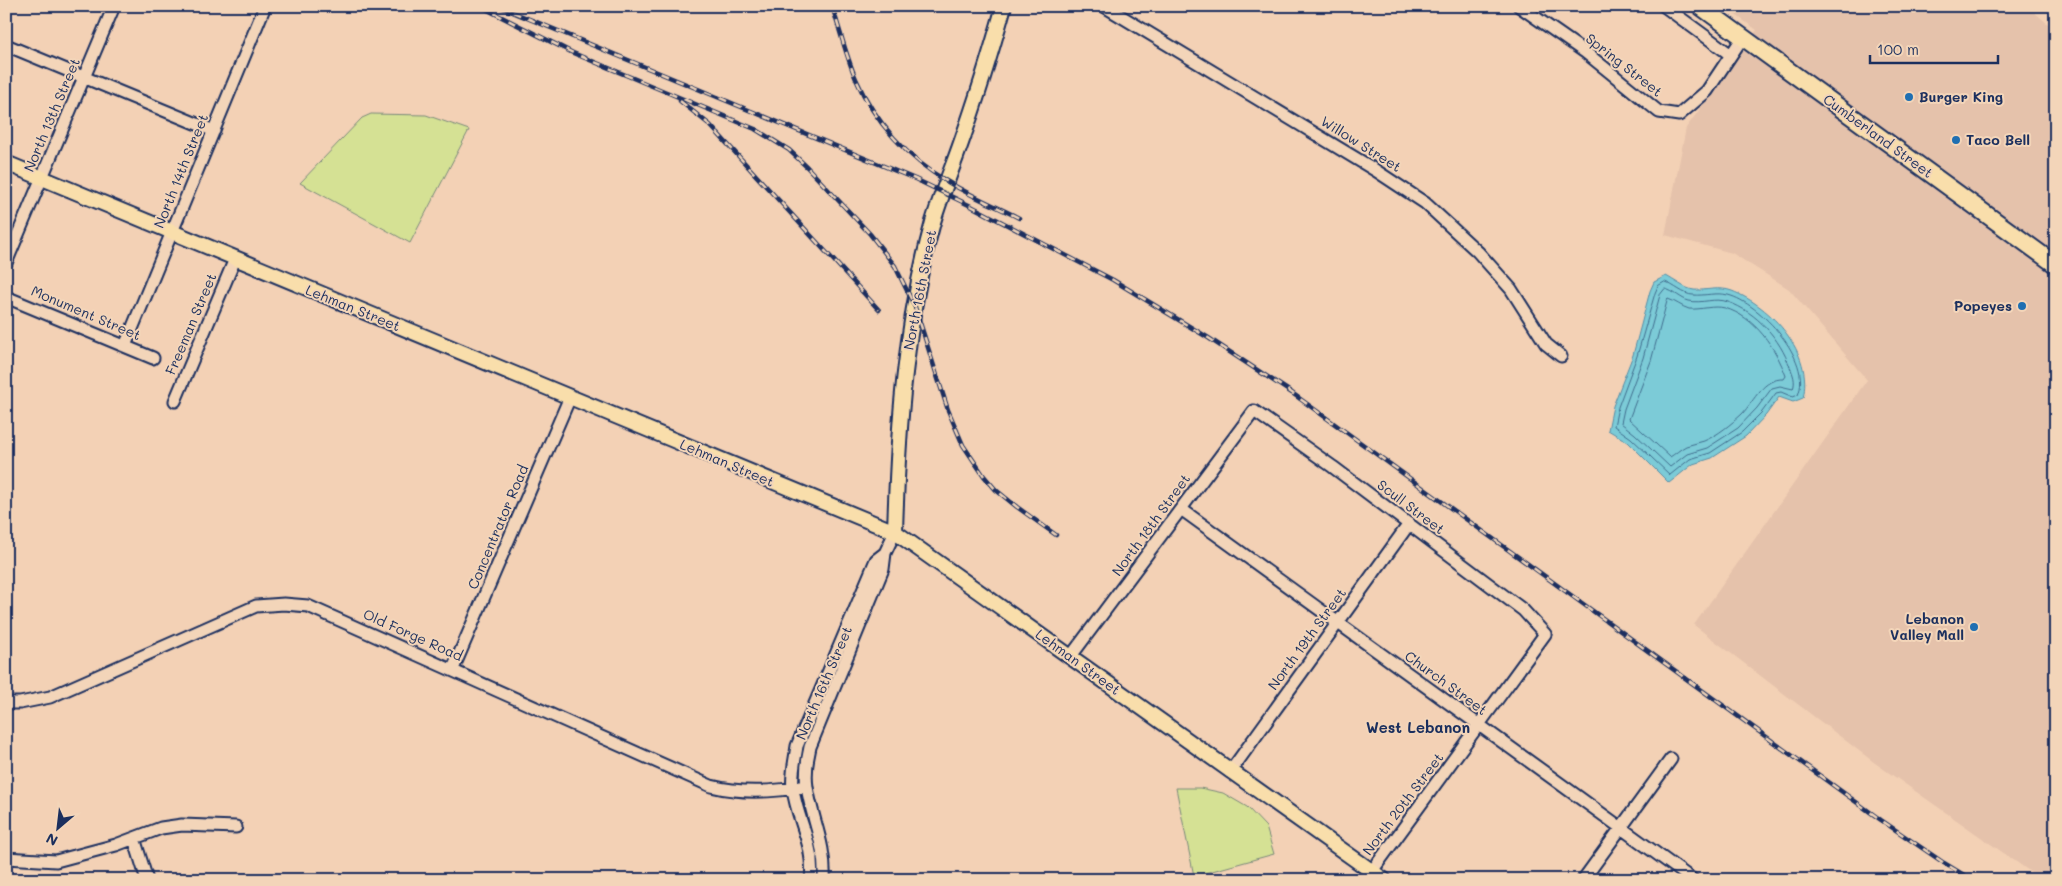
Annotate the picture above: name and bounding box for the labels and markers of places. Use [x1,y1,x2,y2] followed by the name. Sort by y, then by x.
[1919,87,2003,106] place label: Burger King
[1903,91,1915,103] marker: Burger King
[1966,130,2030,149] place label: Taco Bell
[1950,134,1962,146] marker: Taco Bell
[1954,296,2012,315] place label: Popeyes
[2016,300,2028,312] marker: Popeyes
[1890,609,1964,644] place label: Lebanon Valley Mall
[1968,621,1980,633] marker: Lebanon Valley Mall

